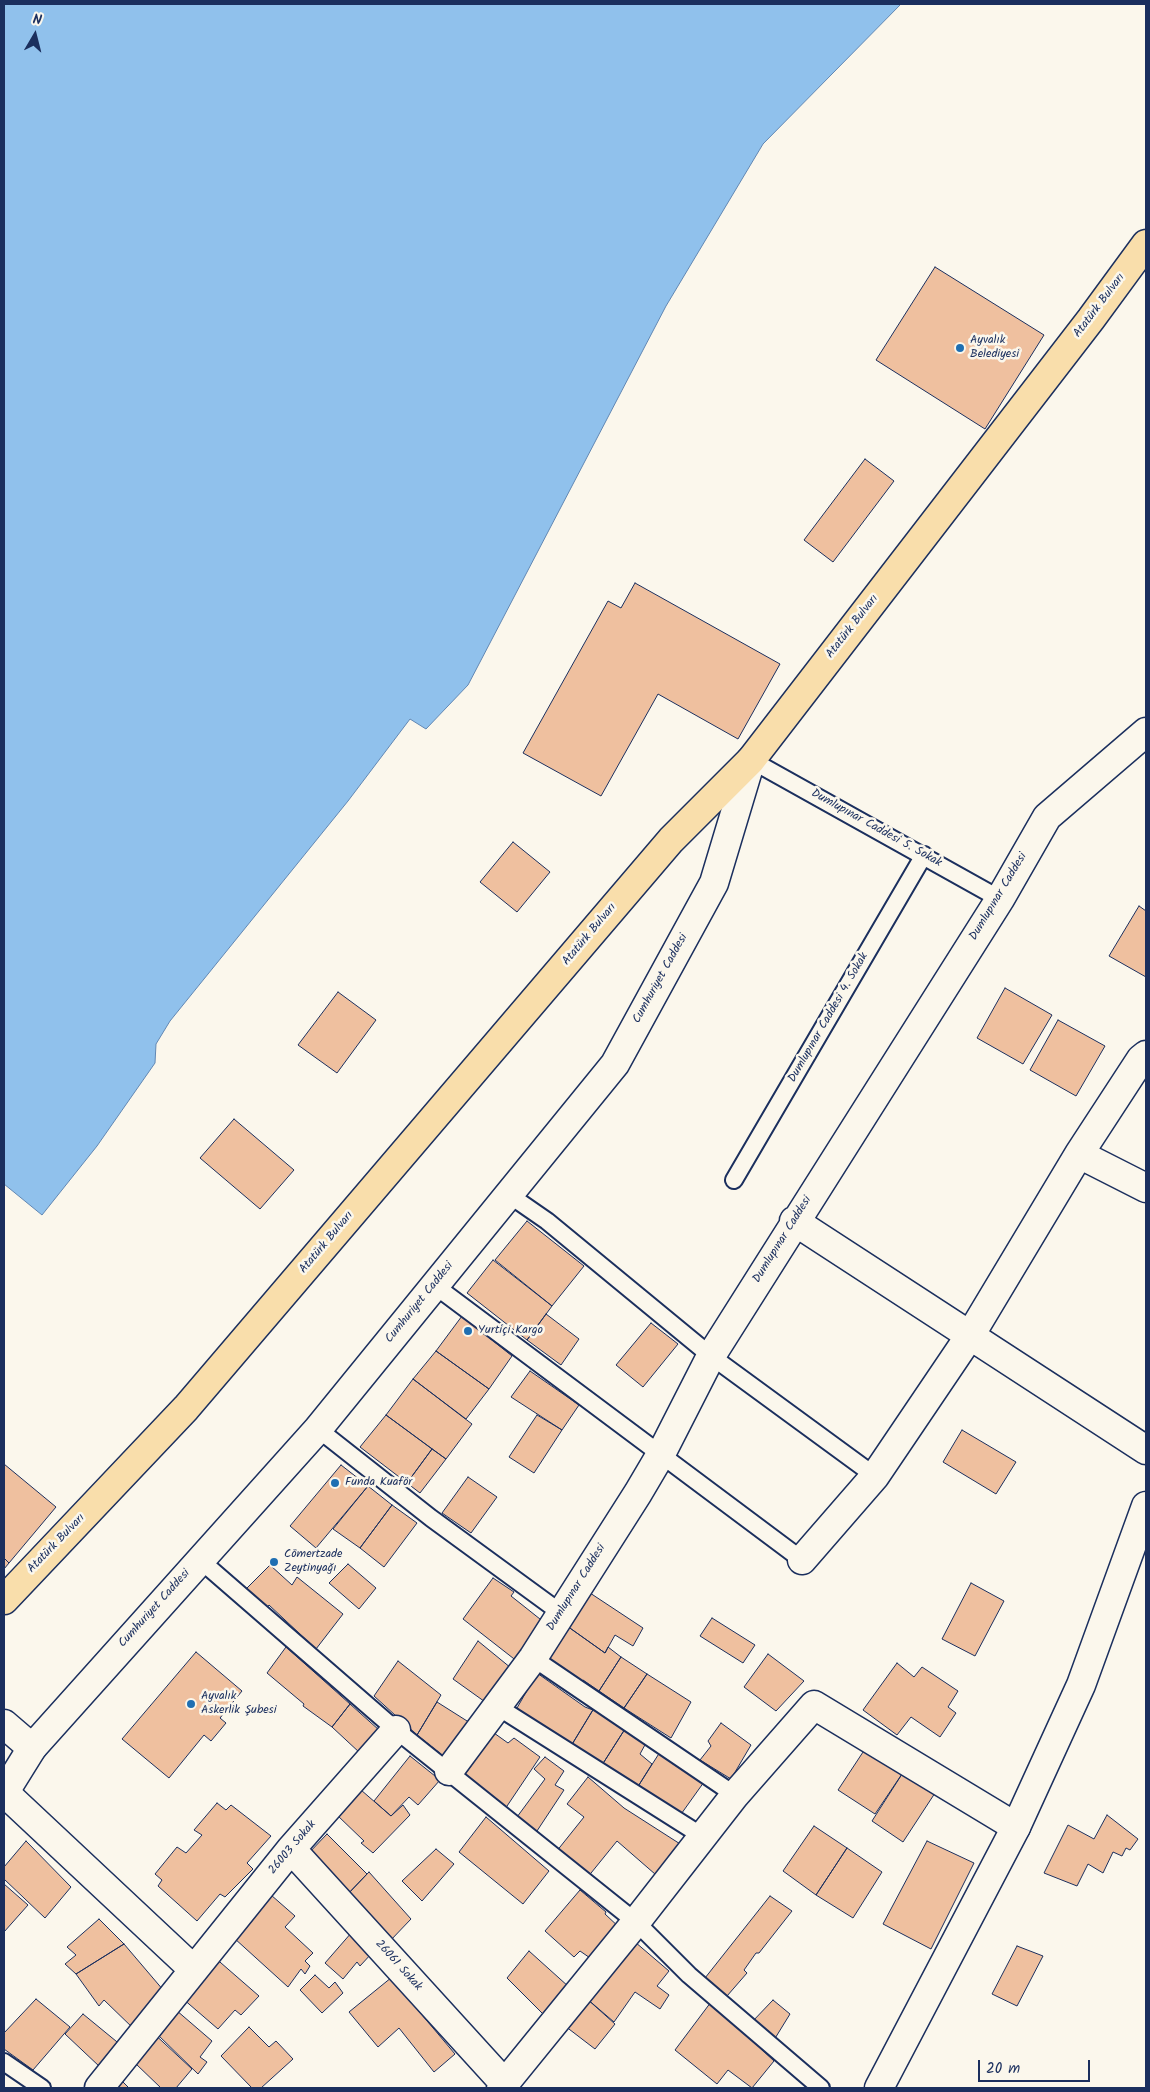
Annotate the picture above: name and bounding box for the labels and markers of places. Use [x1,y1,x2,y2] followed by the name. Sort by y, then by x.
[970,334,1019,362] place label: Ayvalık Belediyesi
[954,342,966,354] marker: Ayvalık Belediyesi
[478,1324,543,1338] place label: Yurtiçi Kargo
[462,1325,474,1337] marker: Yurtiçi Kargo
[345,1476,412,1490] place label: Funda Kuaför
[329,1477,341,1489] marker: Funda Kuaför
[284,1548,342,1576] place label: Cömertzade Zeytinyağı
[268,1556,280,1568] marker: Cömertzade Zeytinyağı
[201,1690,277,1718] place label: Ayvalık Askerlik Şubesi
[185,1698,197,1710] marker: Ayvalık Askerlik Şubesi

